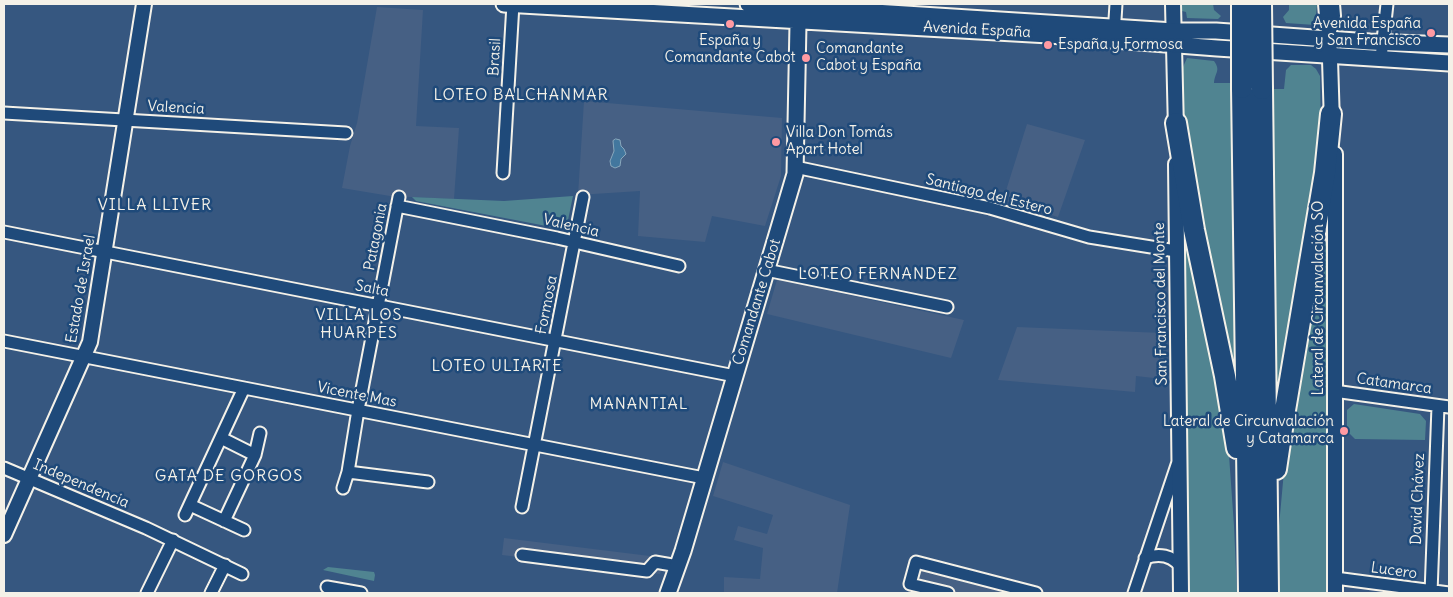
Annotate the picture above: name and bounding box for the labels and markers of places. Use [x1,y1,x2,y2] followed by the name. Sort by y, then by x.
[1313,15,1421,50] place label: Avenida España y San Francisco
[724,18,736,30] marker: España y Comandante Cabot
[1425,27,1437,39] marker: Avenida España y San Francisco
[664,32,796,67] place label: España y Comandante Cabot
[1058,36,1183,54] place label: España y Formosa
[1042,39,1054,51] marker: España y Formosa
[816,40,922,75] place label: Comandante Cabot y España
[800,52,812,64] marker: Comandante Cabot y España
[786,124,893,159] place label: Villa Don Tomás Apart Hotel
[770,136,782,148] marker: Villa Don Tomás Apart Hotel
[1163,413,1334,448] place label: Lateral de Circunvalación y Catamarca
[1338,425,1350,437] marker: Lateral de Circunvalación y Catamarca

